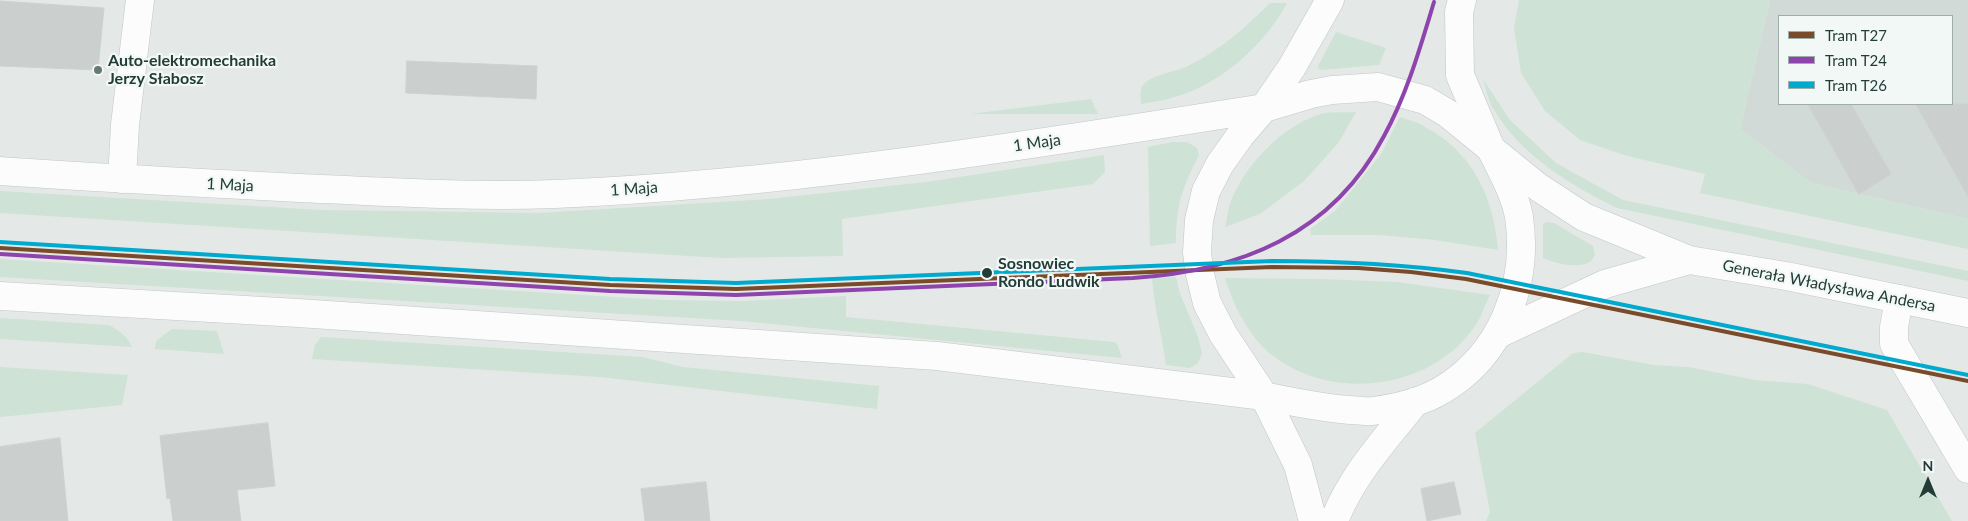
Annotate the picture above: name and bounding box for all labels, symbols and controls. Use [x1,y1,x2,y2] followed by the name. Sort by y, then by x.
[1778,15,1953,105] legend
[1825,26,1887,44] text: Tram T27
[108,51,276,89] place label: Auto-elektromechanika Jerzy Słabosz
[1825,51,1887,69] text: Tram T24
[92,64,104,76] marker: Auto-elektromechanika Jerzy Słabosz
[1825,76,1887,94] text: Tram T26
[1012,130,1062,156] street label: 1 Maja
[206,174,254,196] street label: 1 Maja
[610,178,658,200] street label: 1 Maja
[998,254,1100,292] place label: Sosnowiec Rondo Ludwik
[1721,256,1937,316] street label: Generała Władysława Andersa
[980,266,994,280] marker: Sosnowiec Rondo Ludwik
[1903,456,1953,506] north arrow
[1923,457,1933,474] text: N

